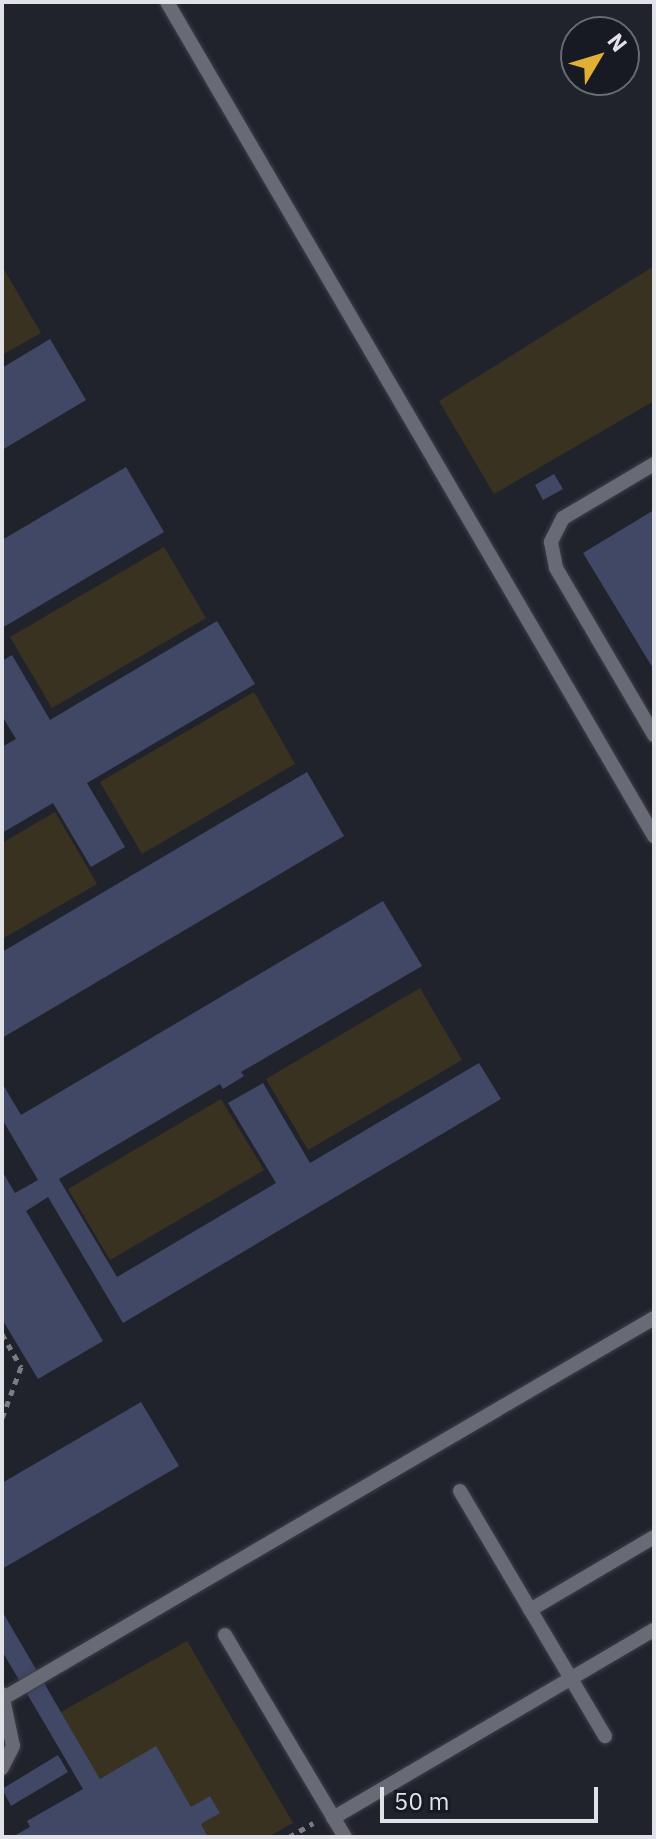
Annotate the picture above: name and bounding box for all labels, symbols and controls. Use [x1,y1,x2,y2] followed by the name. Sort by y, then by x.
[560,16,640,96] north arrow
[601,27,634,57] text: N
[384,1771,602,1821] scale bar
[394,1785,449,1817] text: 50 m

